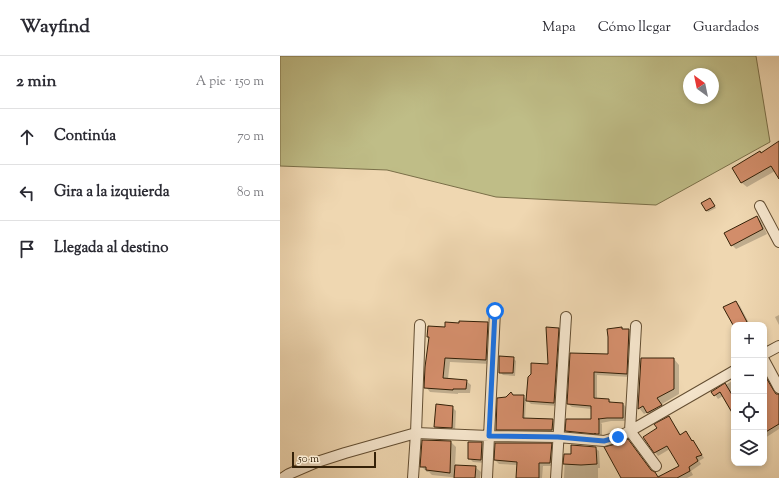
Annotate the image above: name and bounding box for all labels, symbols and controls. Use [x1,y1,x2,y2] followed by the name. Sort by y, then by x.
[20,14,90,41] text: Wayfind
[542,18,576,38] text: Mapa
[598,18,671,38] text: Cómo llegar
[693,18,759,38] text: Guardados
[683,68,719,104] north arrow
[16,70,57,94] text: 2 min
[196,73,264,91] text: A pie · 150 m
[16,126,38,148] icon: ahead
[54,126,116,147] text: Continúa
[237,128,264,146] text: 70 m
[16,182,38,204] icon: left
[54,182,170,203] text: Gira a la izquierda
[237,184,264,202] text: 80 m
[16,238,38,260] icon: arrive
[54,238,169,259] text: Llegada al destino
[486,302,504,320] route start
[731,322,767,466] map controls
[731,322,767,358] button: +
[731,358,767,394] button: −
[731,394,767,430] button: locate
[609,428,627,446] route end
[731,430,767,466] button: layers
[292,450,376,469] scale bar
[298,451,319,467] text: 50 m

